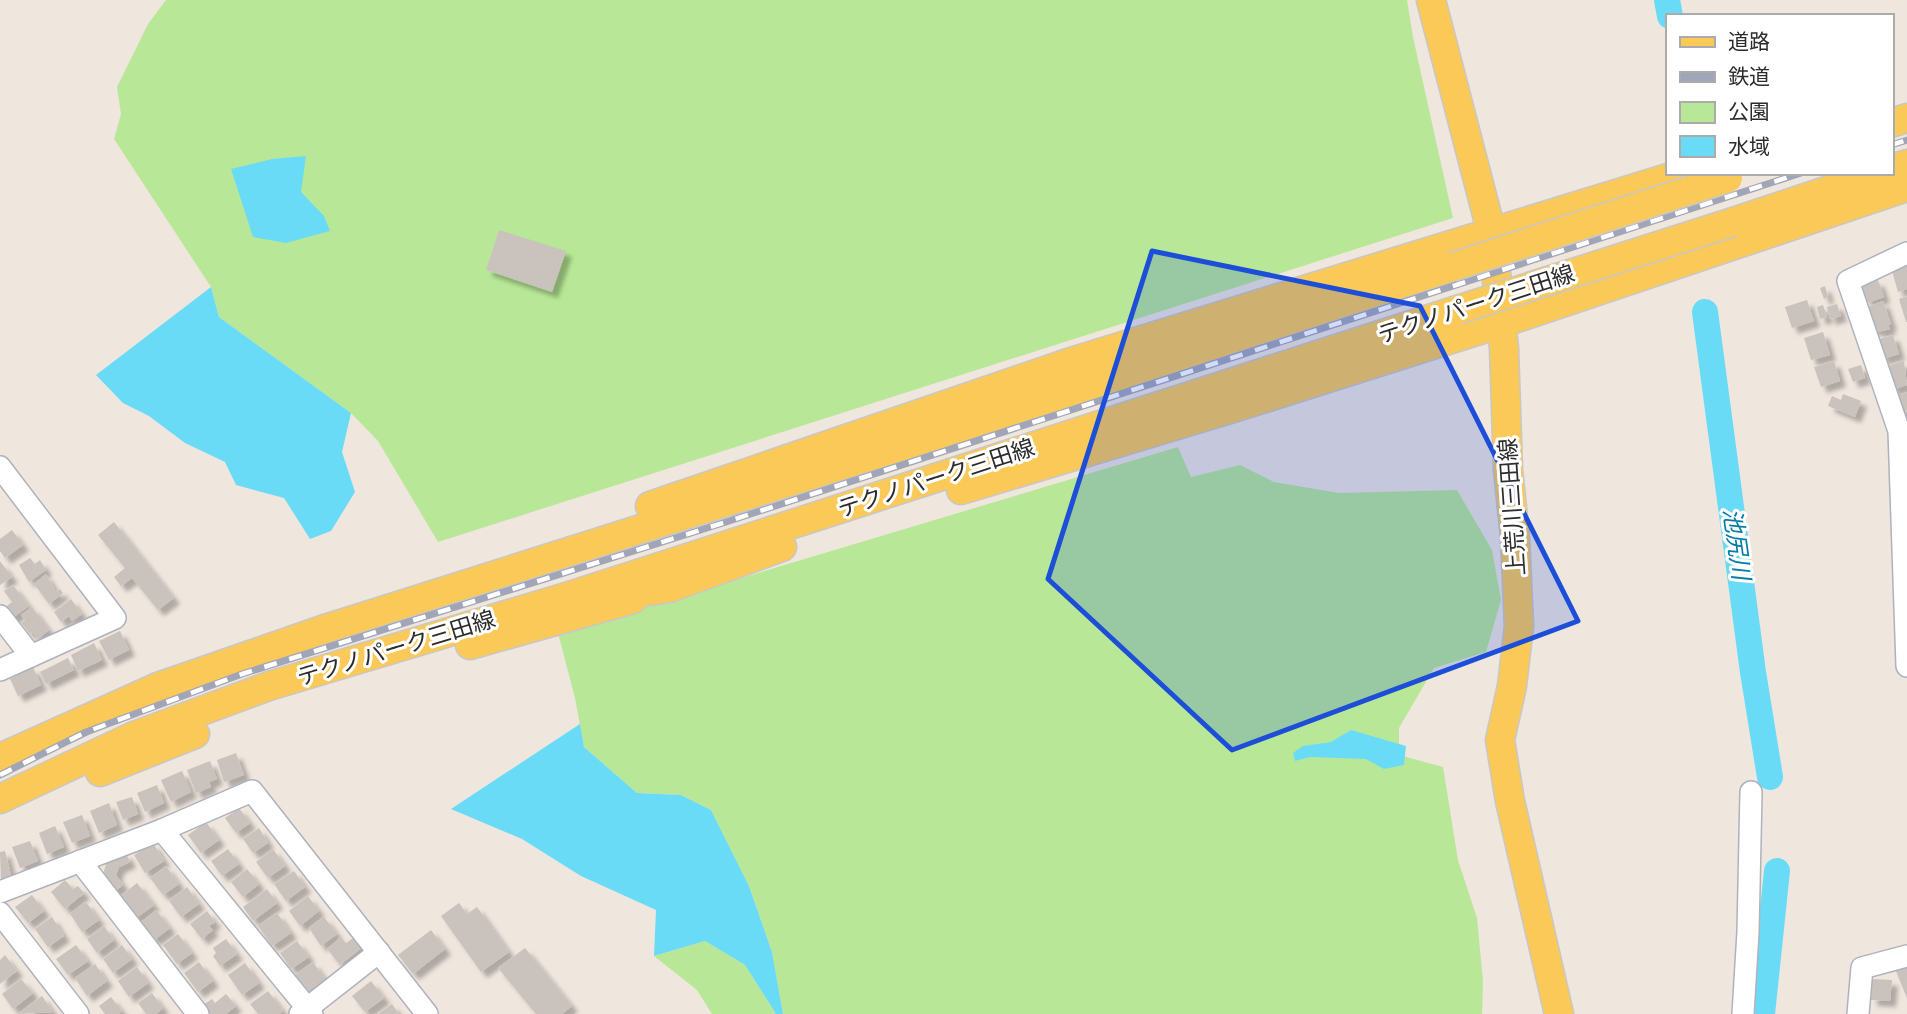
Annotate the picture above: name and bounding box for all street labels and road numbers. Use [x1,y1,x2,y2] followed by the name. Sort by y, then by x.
[1374,258,1578,350] street label: テクノパーク三田線
[834,432,1038,524] street label: テクノパーク三田線
[1492,437,1532,577] street label: 上荒川三田線
[293,604,499,692] street label: テクノパーク三田線

